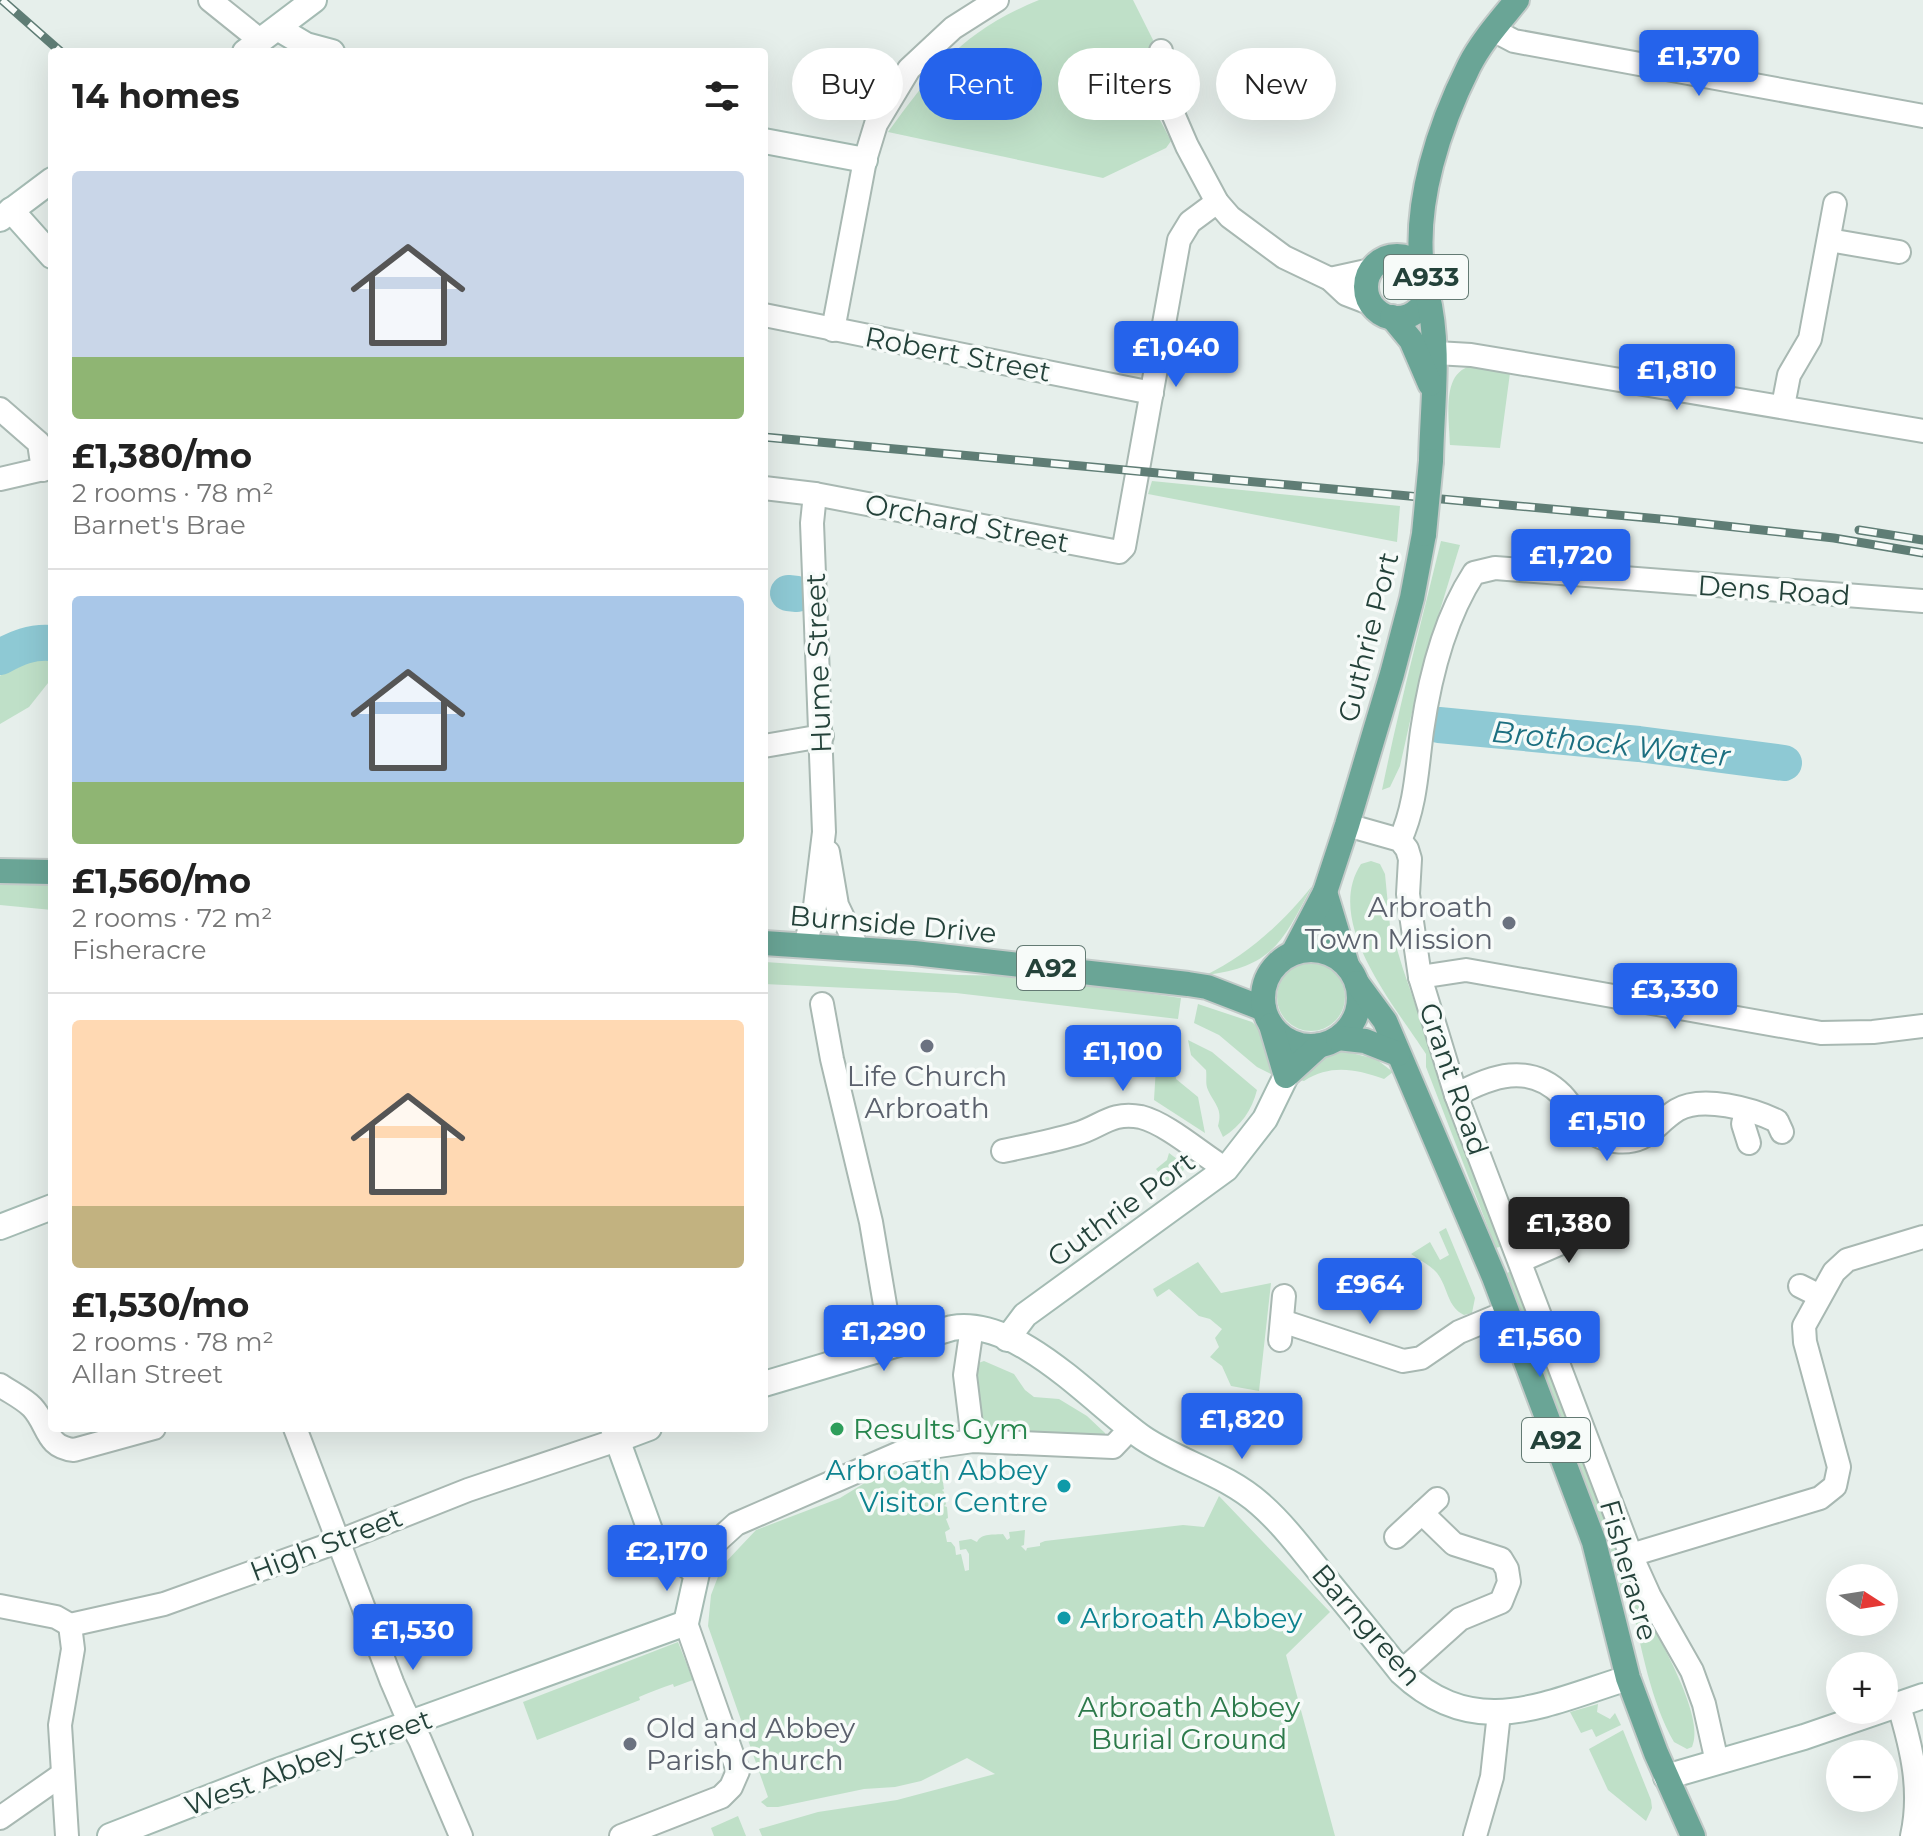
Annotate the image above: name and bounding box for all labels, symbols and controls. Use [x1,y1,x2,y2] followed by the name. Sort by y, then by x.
[1634,30,1764,98] pin: £1,370
[1657,40,1741,72] text: £1,370
[792,48,903,120] chip: Buy
[919,48,1042,120] chip: Rent
[1058,48,1200,120] chip: Filters
[1216,48,1336,120] chip: New
[700,74,744,118] icon: filters
[72,75,240,117] text: 14 homes
[336,223,480,367] icon: home
[1384,255,1468,299] road number: A933
[862,319,1054,389] street label: Robert Street
[1111,321,1241,389] pin: £1,040
[1132,331,1220,363] text: £1,040
[1612,344,1742,412] pin: £1,810
[1637,354,1717,386] text: £1,810
[72,435,252,477] text: £1,380/mo
[72,477,274,509] text: 2 rooms · 78 m²
[862,487,1072,559] street label: Orchard Street
[72,509,246,541] text: Barnet's Brae
[1506,529,1636,597] pin: £1,720
[1529,539,1613,571] text: £1,720
[1330,549,1406,725] street label: Guthrie Port
[1696,568,1852,612] street label: Dens Road
[798,572,838,754] street label: Hume Street
[336,648,480,792] icon: home
[1490,713,1733,775] water label: Brothock Water
[72,860,251,902] text: £1,560/mo
[1305,890,1493,956] place label: Arbroath Town Mission
[788,898,998,950] street label: Burnside Drive
[72,902,272,934] text: 2 rooms · 72 m²
[1500,914,1518,932] marker: Arbroath Town Mission
[72,934,207,966] text: Fisheracre
[1017,946,1085,990] road number: A92
[1610,963,1740,1031] pin: £3,330
[1631,973,1719,1005] text: £3,330
[1412,998,1496,1160] street label: Grant Road
[1058,1025,1188,1093] pin: £1,100
[1083,1035,1163,1067] text: £1,100
[918,1037,936,1055] marker: Life Church Arbroath
[847,1059,1007,1125] place label: Life Church Arbroath
[336,1072,480,1216] icon: home
[1542,1095,1672,1163] pin: £1,510
[1568,1105,1646,1137] text: £1,510
[1041,1144,1201,1274] street label: Guthrie Port
[1504,1197,1634,1265] pin: £1,380
[1526,1207,1612,1239] text: £1,380
[1323,1258,1417,1326] pin: £964
[1336,1268,1404,1300] text: £964
[72,1284,249,1326] text: £1,530/mo
[819,1305,949,1373] pin: £1,290
[1475,1311,1605,1379] pin: £1,560
[842,1315,926,1347] text: £1,290
[1498,1321,1582,1353] text: £1,560
[72,1326,274,1358] text: 2 rooms · 78 m²
[72,1358,223,1390] text: Allan Street
[1177,1393,1307,1461] pin: £1,820
[1199,1403,1285,1435] text: £1,820
[853,1412,1029,1446] place label: Results Gym
[1522,1418,1590,1462] road number: A92
[828,1420,846,1438] marker: Results Gym
[825,1453,1049,1519] place label: Arbroath Abbey Visitor Centre
[1055,1477,1073,1495] marker: Arbroath Abbey Visitor Centre
[1593,1496,1665,1644] street label: Fisheracre
[245,1499,407,1589] street label: High Street
[602,1525,732,1593] pin: £2,170
[626,1535,708,1567] text: £2,170
[1305,1557,1429,1693] street label: Barngreen
[1826,1564,1898,1636] north arrow
[1826,1564,1898,1812] map controls
[1080,1601,1303,1635] place label: Arbroath Abbey
[348,1604,478,1672] pin: £1,530
[1055,1609,1073,1627] marker: Arbroath Abbey
[371,1614,455,1646] text: £1,530
[1826,1652,1898,1724] button: +
[1078,1690,1301,1756] park label: Arbroath Abbey Burial Ground
[180,1701,436,1823] street label: West Abbey Street
[646,1711,856,1777] place label: Old and Abbey Parish Church
[621,1735,639,1753] marker: Old and Abbey Parish Church
[1826,1740,1898,1812] button: −

